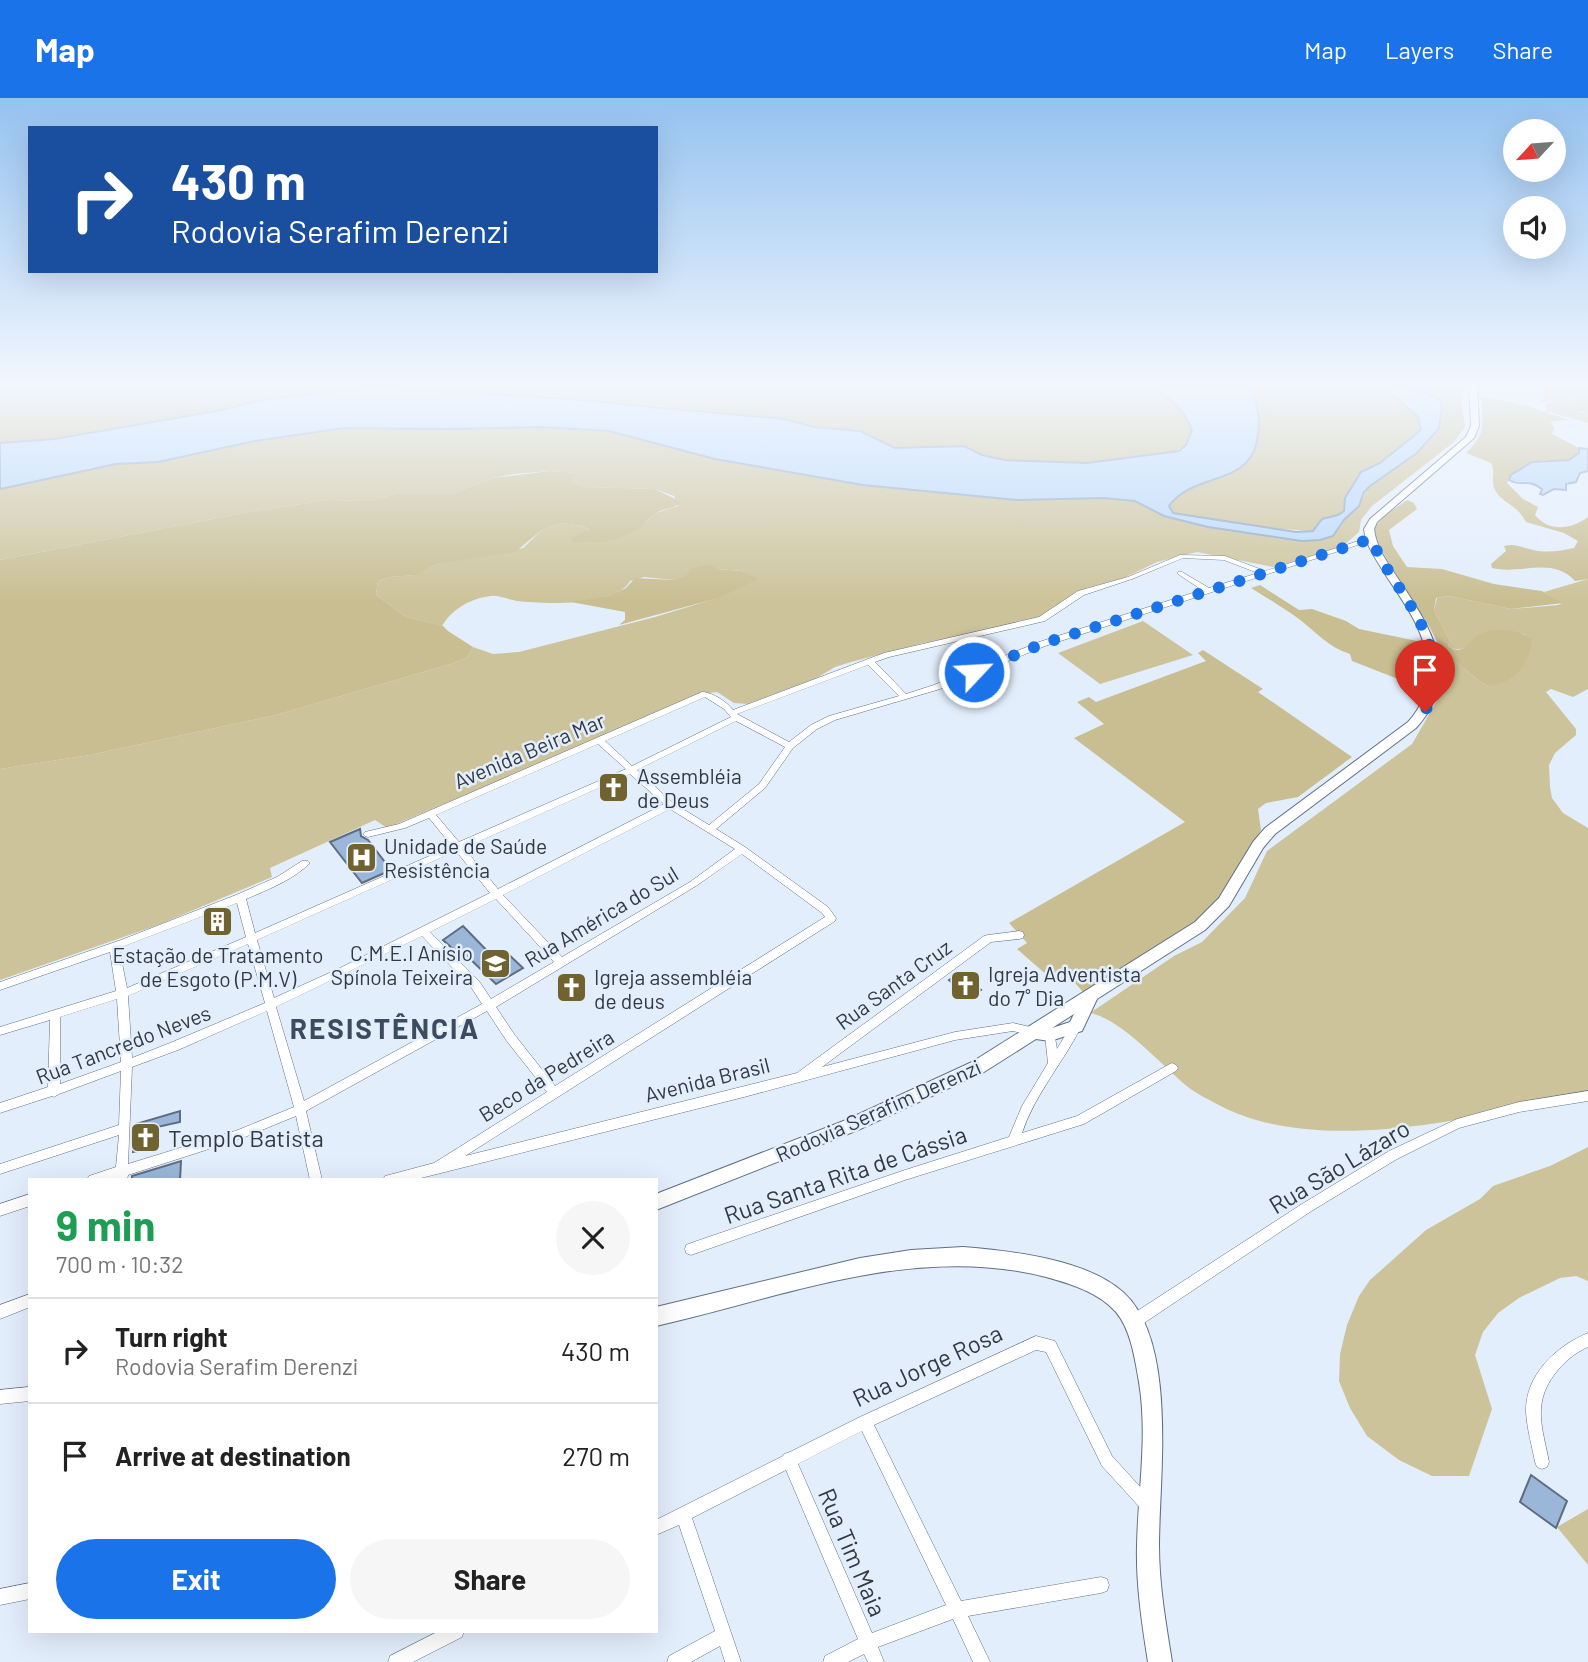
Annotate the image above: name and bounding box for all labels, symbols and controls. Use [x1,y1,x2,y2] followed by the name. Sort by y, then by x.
[35,29,95,69] text: Map
[1304,35,1347,64] text: Map
[1385,35,1454,64] text: Layers
[1492,35,1553,64] text: Share
[1503,119,1566,182] north arrow
[1503,119,1566,259] map controls
[171,151,306,210] text: 430 m
[56,154,147,245] icon: right
[1503,196,1566,259] button: sound
[171,211,509,249] text: Rodovia Serafim Derenzi
[937,635,1011,709] position arrow
[1395,640,1455,712] pin
[1406,651,1444,689] icon: arrive
[450,707,609,793] street label: Avenida Beira Mar
[637,763,742,812] place label: Assembléia de Deus
[597,770,631,804] church icon: Assembléia de Deus
[384,833,547,882] place label: Unidade de Saúde Resistência
[344,840,378,874] hospital icon: Unidade de Saúde Resistência
[520,860,682,972] street label: Rua América do Sul
[201,905,235,939] building icon: Estação de Tratamento de Esgoto (P.M.V)
[830,934,956,1034] street label: Rua Santa Cruz
[331,940,473,989] place label: C.M.E.I Anísio Spínola Teixeira
[112,942,324,991] place label: Estação de Tratamento de Esgoto (P.M.V)
[479,947,513,981] school or university icon: C.M.E.I Anísio Spínola Teixeira
[988,961,1141,1010] place label: Igreja Adventista do 7˚ Dia
[594,964,752,1013] place label: Igreja assembléia de deus
[948,968,982,1002] church icon: Igreja Adventista do 7˚ Dia
[554,971,588,1005] church icon: Igreja assembléia de deus
[32,999,214,1089] street label: Rua Tancredo Neves
[290,1011,480,1045] district label: RESISTÊNCIA
[474,1023,618,1127] street label: Beco da Pedreira
[642,1051,772,1107] street label: Avenida Brasil
[771,1053,985,1167] street label: Rodovia Serafim Derenzi
[1263,1113,1415,1219] street label: Rua São Lázaro
[720,1119,970,1229] street label: Rua Santa Rita de Cássia
[128,1120,162,1154] church icon: Templo Batista
[168,1123,324,1152] place label: Templo Batista
[56,1199,155,1249] text: 9 min
[556,1201,630,1275] button: close
[56,1250,184,1278] text: 700 m · 10:32
[847,1318,1007,1412] street label: Rua Jorge Rosa
[115,1321,228,1352] text: Turn right
[56,1332,94,1370] icon: right
[561,1335,630,1366] text: 430 m
[115,1352,358,1380] text: Rodovia Serafim Derenzi
[56,1437,94,1475] icon: arrive
[115,1440,351,1471] text: Arrive at destination
[562,1440,630,1471] text: 270 m
[813,1484,893,1620] street label: Rua Tim Maia
[56,1539,336,1619] button: Exit
[350,1539,630,1619] button: Share

